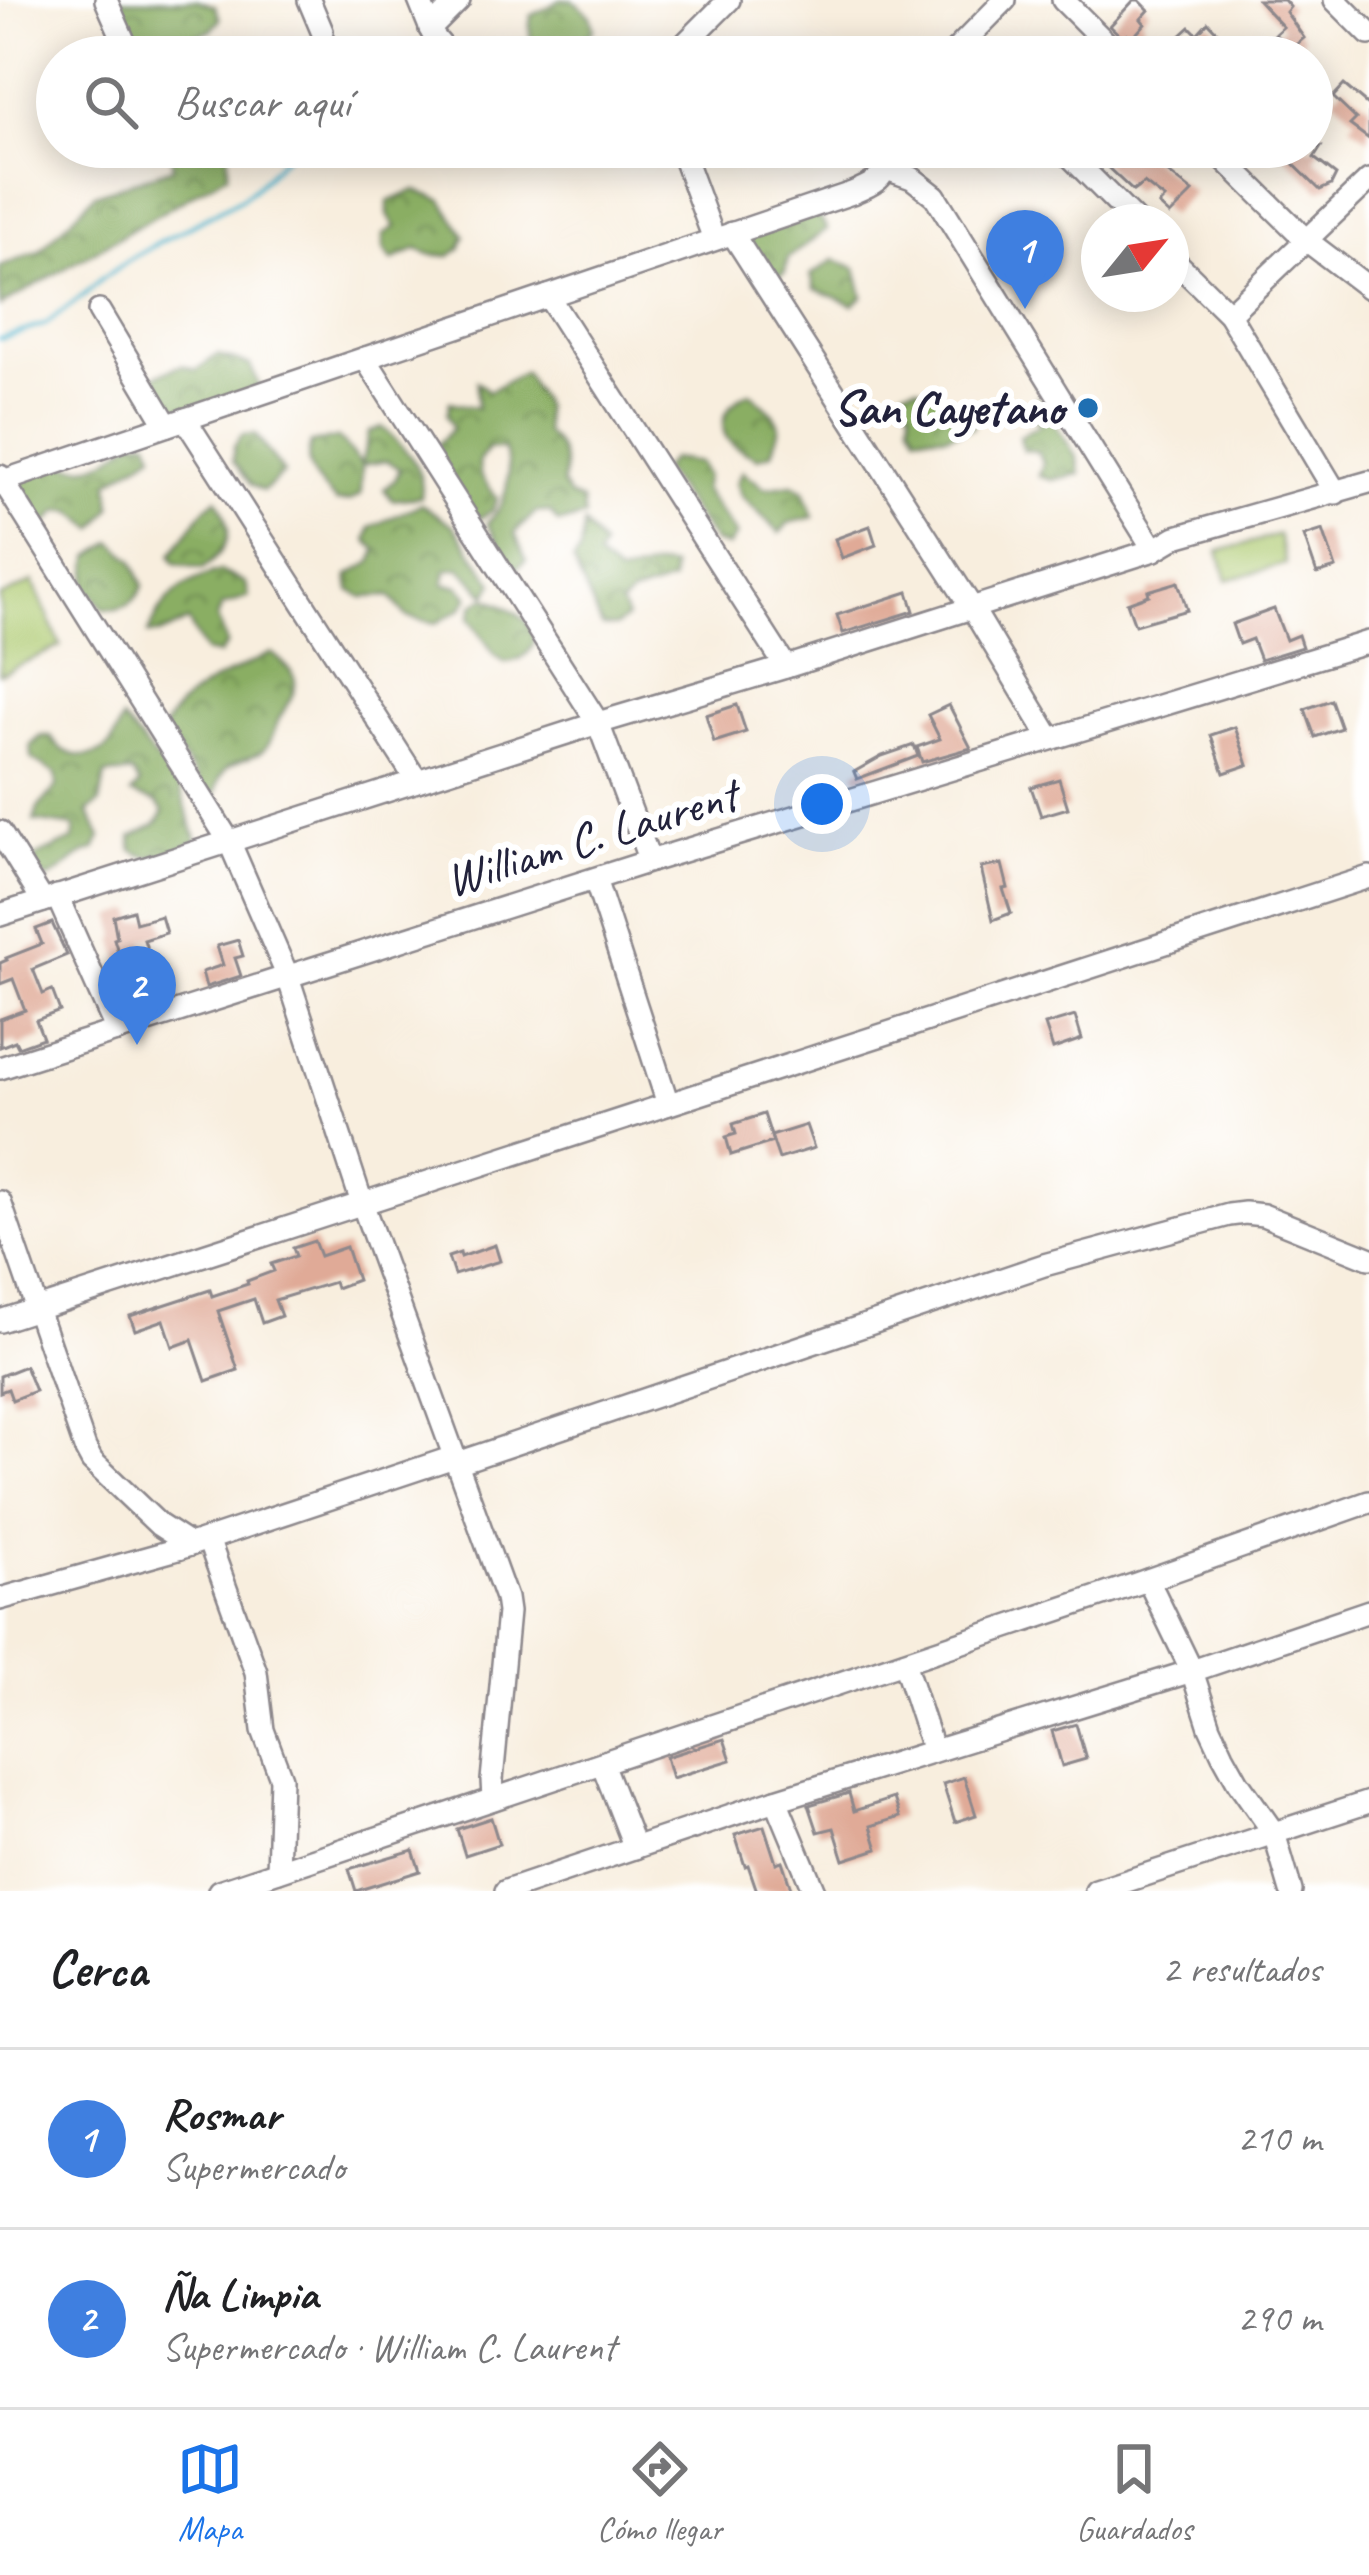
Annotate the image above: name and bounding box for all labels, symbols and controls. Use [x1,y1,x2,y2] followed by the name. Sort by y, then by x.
[36,36,1333,168] search box
[78,69,144,135] icon: search
[174,74,350,131] text: Buscar aquí
[1081,204,1189,312] north arrow
[986,210,1064,309] pin: 1
[833,378,1069,438] place label: San Cayetano
[1075,395,1101,421] marker: San Cayetano
[438,762,750,910] street label: William C. Laurent
[792,774,852,834] your location
[98,946,176,1045] pin: 2
[48,1937,147,2001] text: Cerca
[1162,1945,1321,1994] text: 2 resultados
[162,2086,280,2143] text: Rosmar
[78,2114,96,2163] text: 1
[1237,2114,1321,2163] text: 210 m
[162,2143,344,2192] text: Supermercado
[162,2266,318,2323] text: Ña Limpia
[78,2294,96,2343] text: 2
[1237,2294,1321,2343] text: 290 m
[162,2323,616,2372] text: Supermercado · William C. Laurent
[177,2436,243,2550] tab: Mapa
[597,2436,722,2550] tab: Cómo llegar
[1076,2436,1192,2550] tab: Guardados

